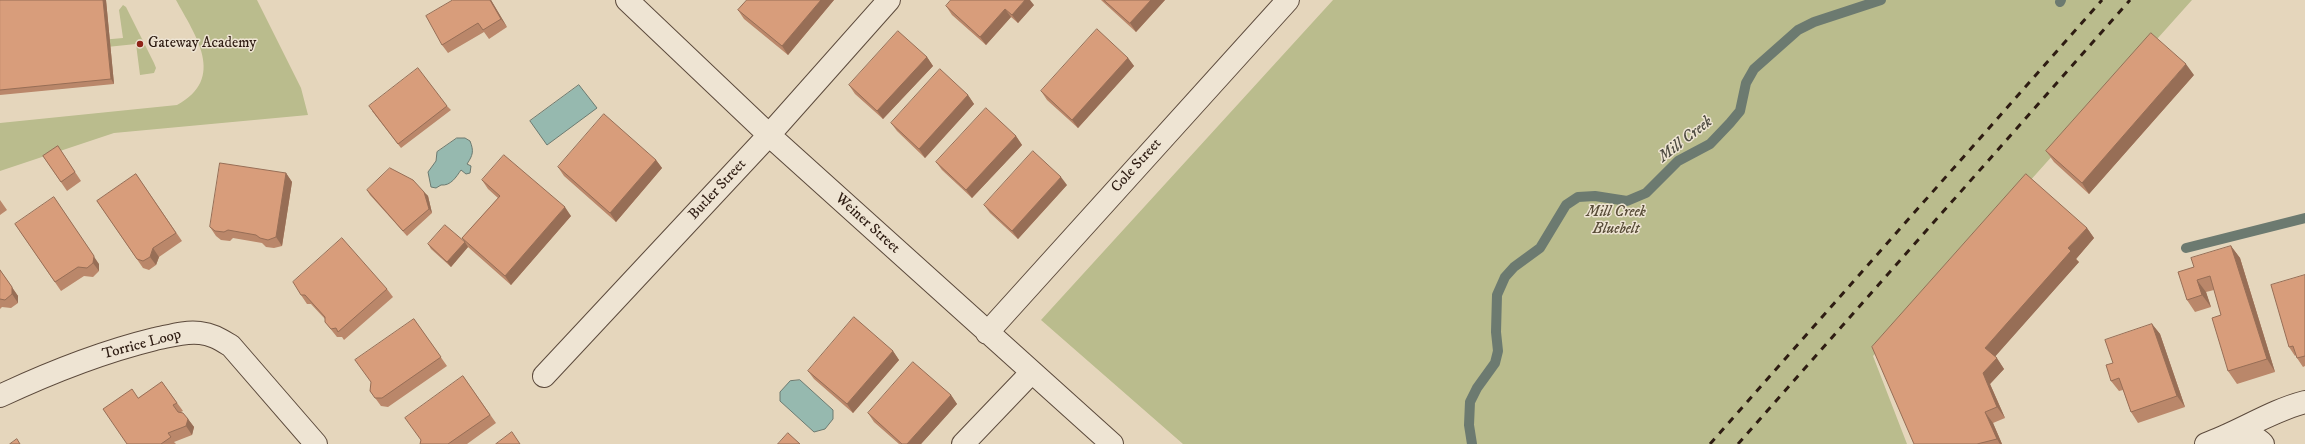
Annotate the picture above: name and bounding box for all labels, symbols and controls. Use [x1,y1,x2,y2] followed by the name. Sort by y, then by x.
[148,35,256,53] place label: Gateway Academy
[135,39,145,49] marker: Gateway Academy
[1655,113,1717,167] water label: Mill Creek
[1108,135,1166,197] street label: Cole Street
[685,156,751,224] street label: Butler Street
[831,190,903,258] street label: Weiner Street
[1586,204,1646,239] park label: Mill Creek Bluebelt
[101,326,183,364] street label: Torrice Loop

